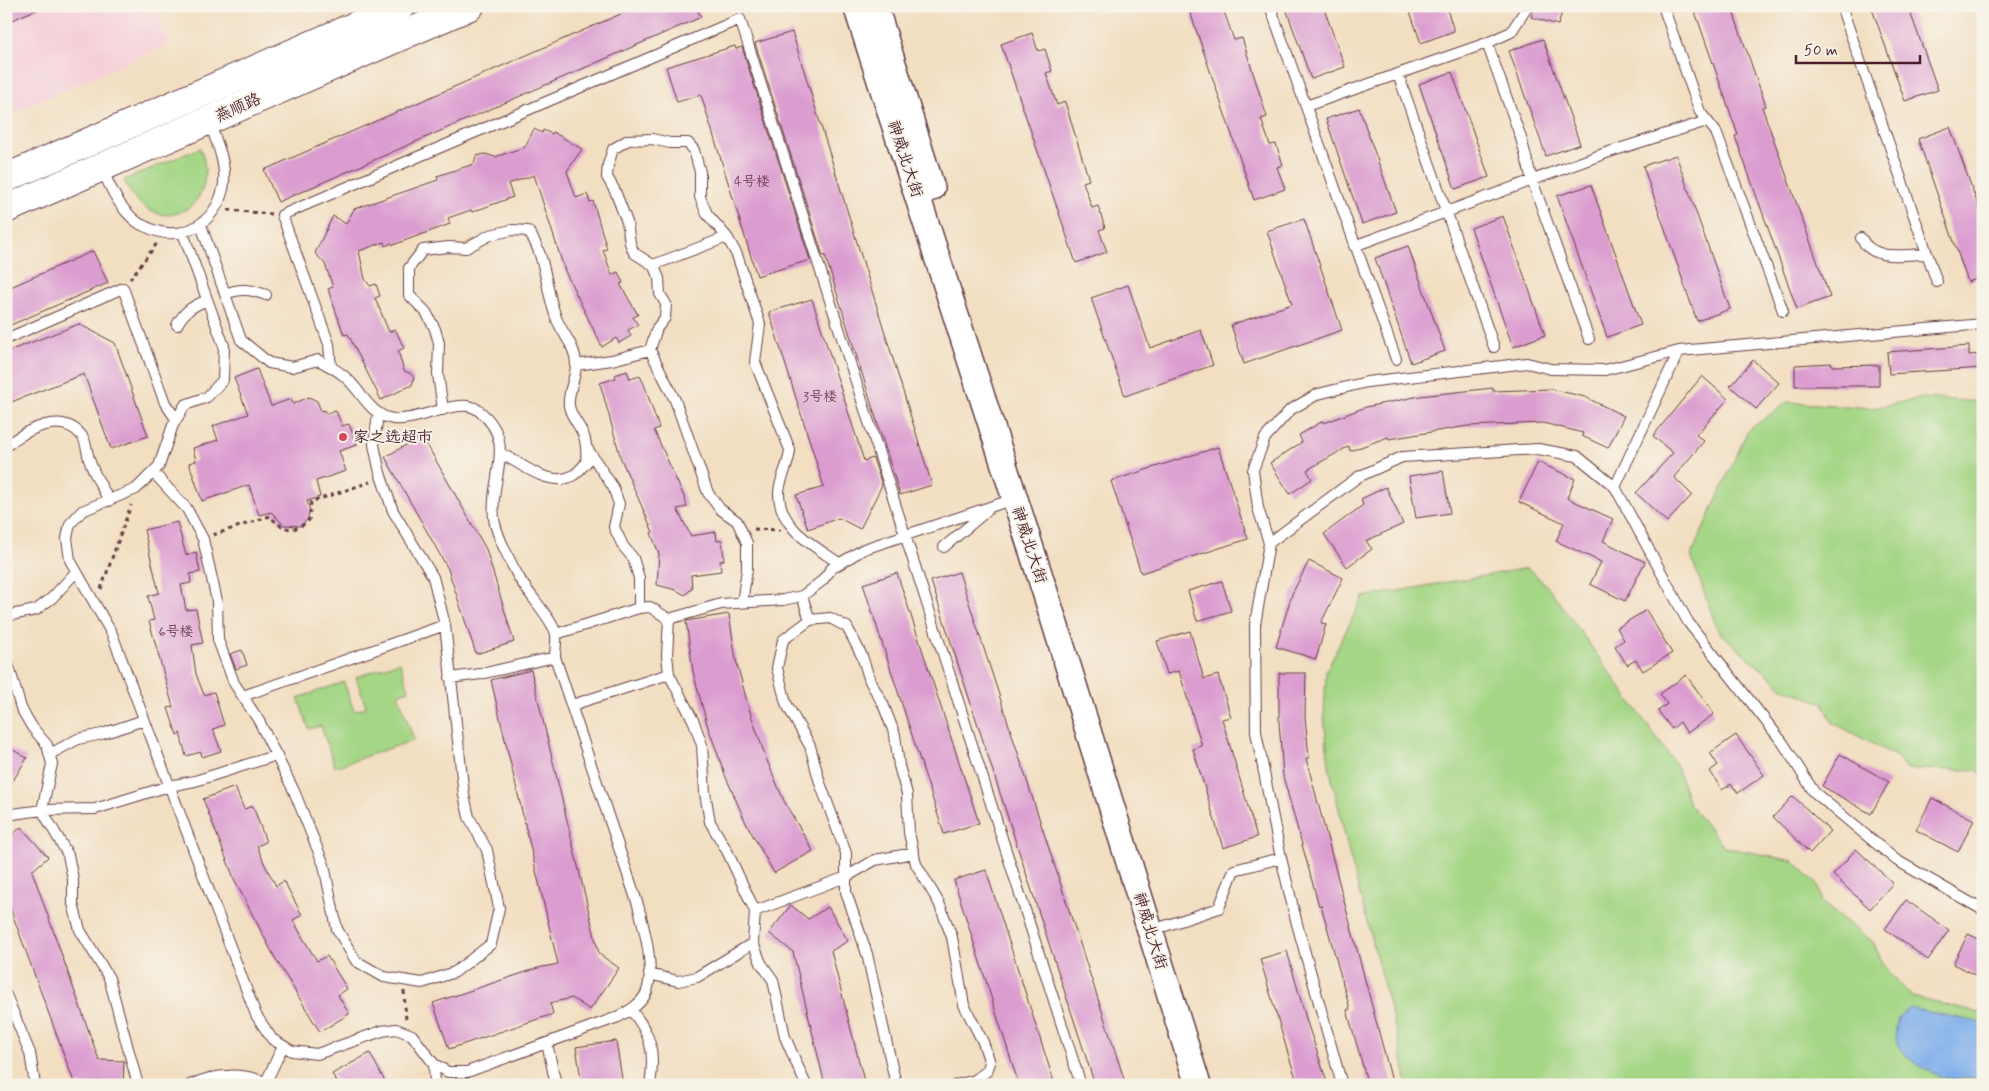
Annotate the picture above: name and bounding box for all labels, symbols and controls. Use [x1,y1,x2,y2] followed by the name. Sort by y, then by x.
[1796,32,1920,64] scale bar
[1804,41,1838,61] text: 50 m
[212,89,264,127] street label: 燕顺路
[883,118,927,200] street label: 神威北大街
[734,173,770,191] house number: 4号楼
[803,388,837,406] house number: 3号楼
[353,427,433,448] place label: 家之选超市
[337,431,349,443] marker: 家之选超市
[1007,504,1051,586] street label: 神威北大街
[158,623,194,641] house number: 6号楼
[1128,890,1172,972] street label: 神威北大街

